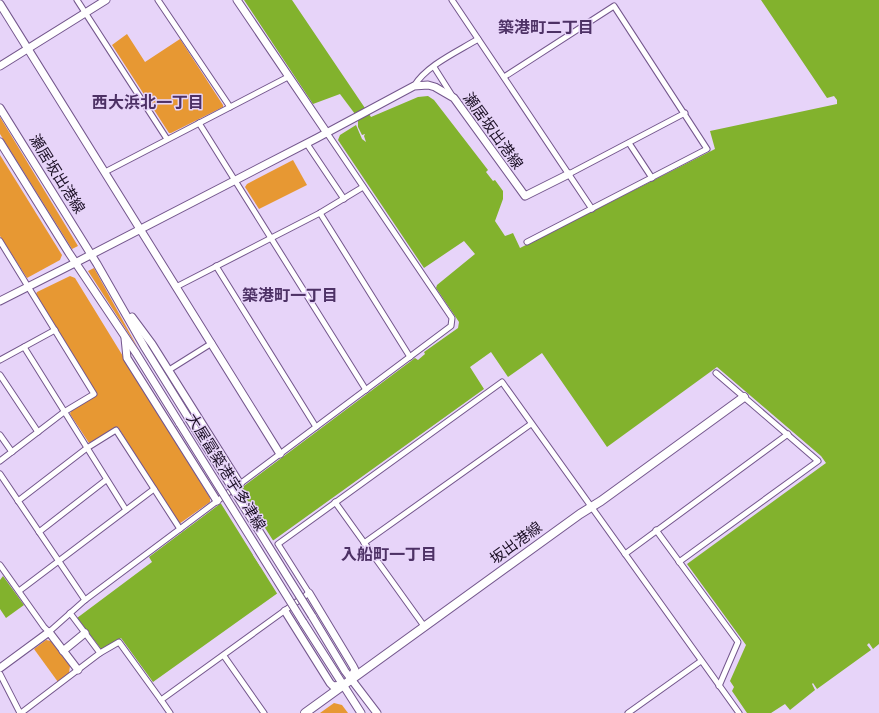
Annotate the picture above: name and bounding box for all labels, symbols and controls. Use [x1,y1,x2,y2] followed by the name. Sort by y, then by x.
[498,18,594,37] district label: 築港町二丁目
[459,89,527,173] street label: 瀬居坂出港線
[92,93,204,112] district label: 西大浜北一丁目
[26,131,88,217] street label: 瀬居坂出港線
[242,286,338,305] district label: 築港町一丁目
[183,410,269,534] street label: 大屋冨築港宇多津線
[486,518,546,568] street label: 坂出港線
[341,545,437,564] district label: 入船町一丁目

